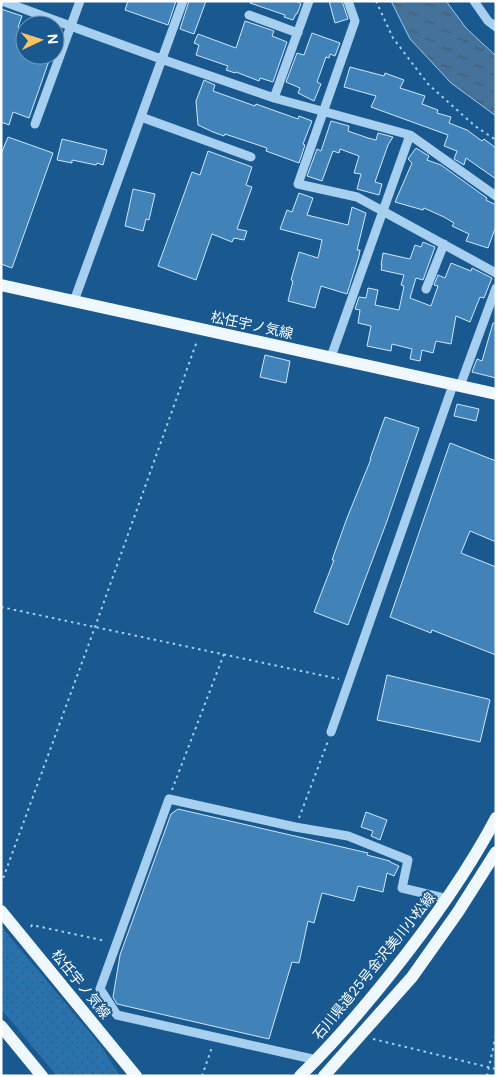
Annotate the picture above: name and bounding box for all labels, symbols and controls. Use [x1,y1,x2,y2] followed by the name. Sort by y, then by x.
[15,15,65,65] north arrow
[44,33,62,45] text: N
[209,307,295,343] street label: 松任宇ノ気線
[309,889,439,1043] street label: 石川県道25号金沢美川小松線
[48,946,114,1022] street label: 松任宇ノ気線

